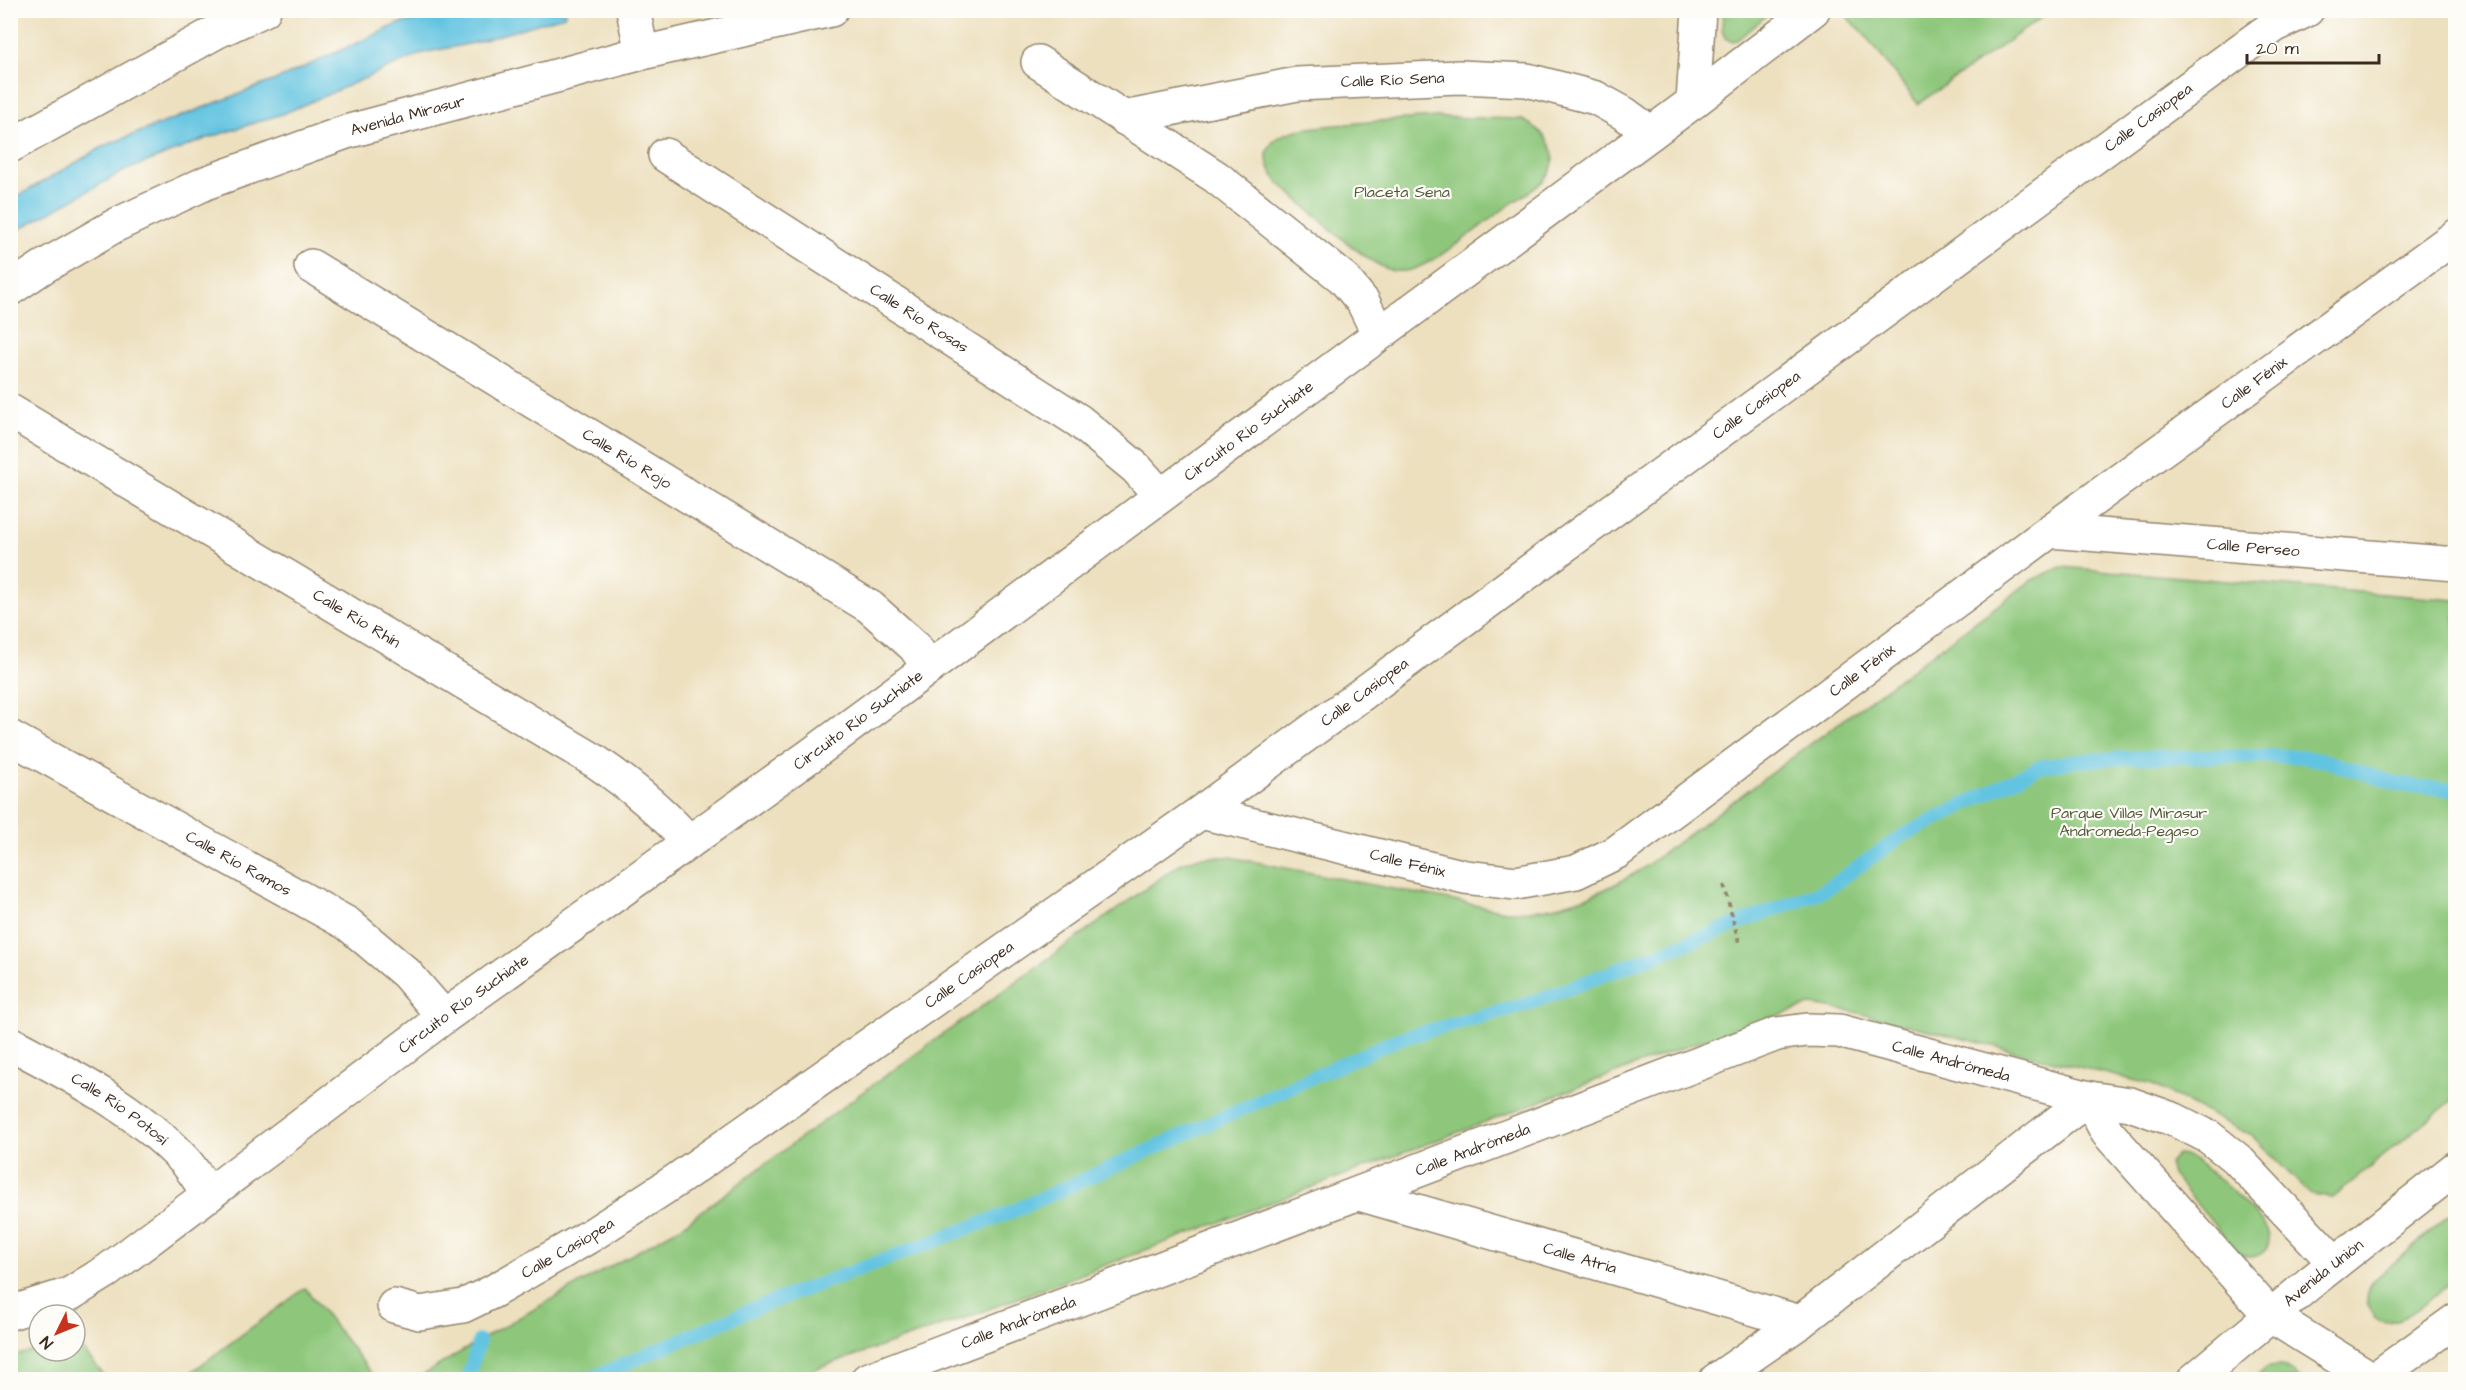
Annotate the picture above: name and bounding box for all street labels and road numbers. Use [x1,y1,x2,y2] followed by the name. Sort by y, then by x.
[1340,67,1445,93] street label: Calle Río Sena
[2100,78,2197,157] street label: Calle Casiopea
[348,90,468,141] street label: Avenida Mirasur
[865,278,973,358] street label: Calle Río Rosas
[2216,351,2292,414] street label: Calle Fénix
[1708,365,1805,445] street label: Calle Casiopea
[1179,375,1318,486] street label: Circuito Río Suchiate
[578,423,676,494] street label: Calle Río Rojo
[2206,533,2301,562] street label: Calle Perseo
[309,584,405,653] street label: Calle Río Rhín
[1825,638,1900,702] street label: Calle Fénix
[1316,653,1413,732] street label: Calle Casiopea
[789,665,928,775] street label: Circuito Río Suchiate
[182,825,295,901] street label: Calle Río Ramos
[1368,843,1448,883] street label: Calle Fénix
[920,936,1018,1014] street label: Calle Casiopea
[394,949,533,1059] street label: Circuito Río Suchiate
[1890,1035,2013,1087] street label: Calle Andrómeda
[67,1067,173,1151] street label: Calle Río Potosí
[1412,1118,1533,1182] street label: Calle Andrómeda
[517,1212,618,1284] street label: Calle Casiopea
[2279,1234,2368,1312] street label: Avenida Unión
[1540,1237,1619,1279] street label: Calle Atria
[958,1291,1079,1354] street label: Calle Andrómeda

